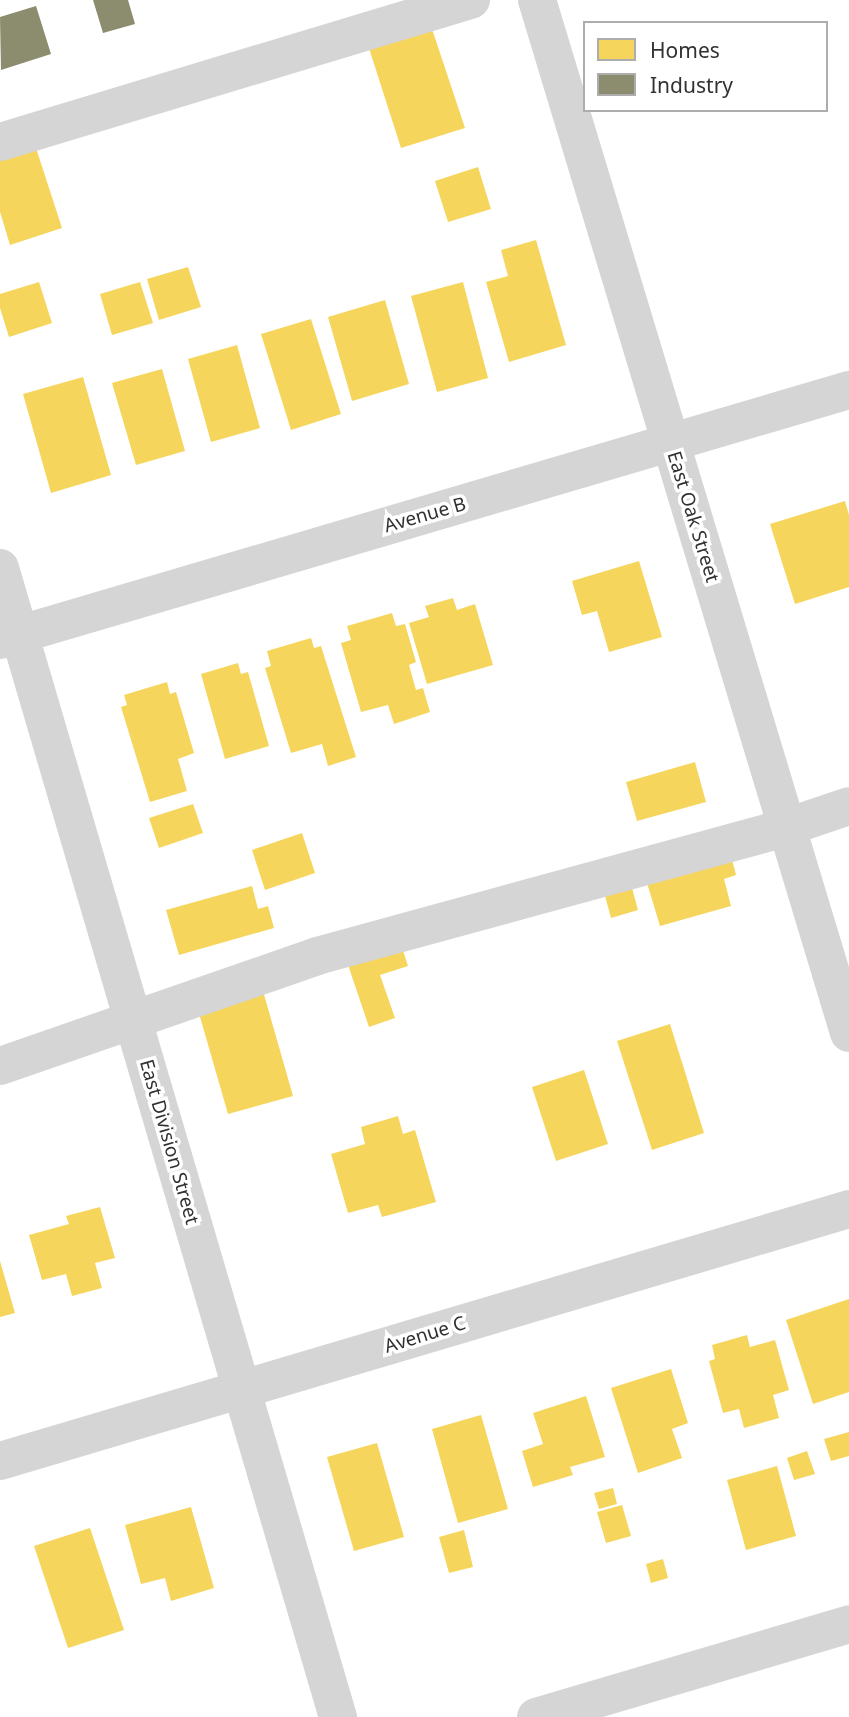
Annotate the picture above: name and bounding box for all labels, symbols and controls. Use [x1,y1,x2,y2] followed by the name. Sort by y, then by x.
[583,21,828,112] legend
[650,36,720,64] text: Homes
[650,71,733,99] text: Industry
[662,449,724,585] street label: East Oak Street
[381,492,469,538] street label: Avenue B
[135,1057,203,1227] street label: East Division Street
[382,1312,468,1358] street label: Avenue C

